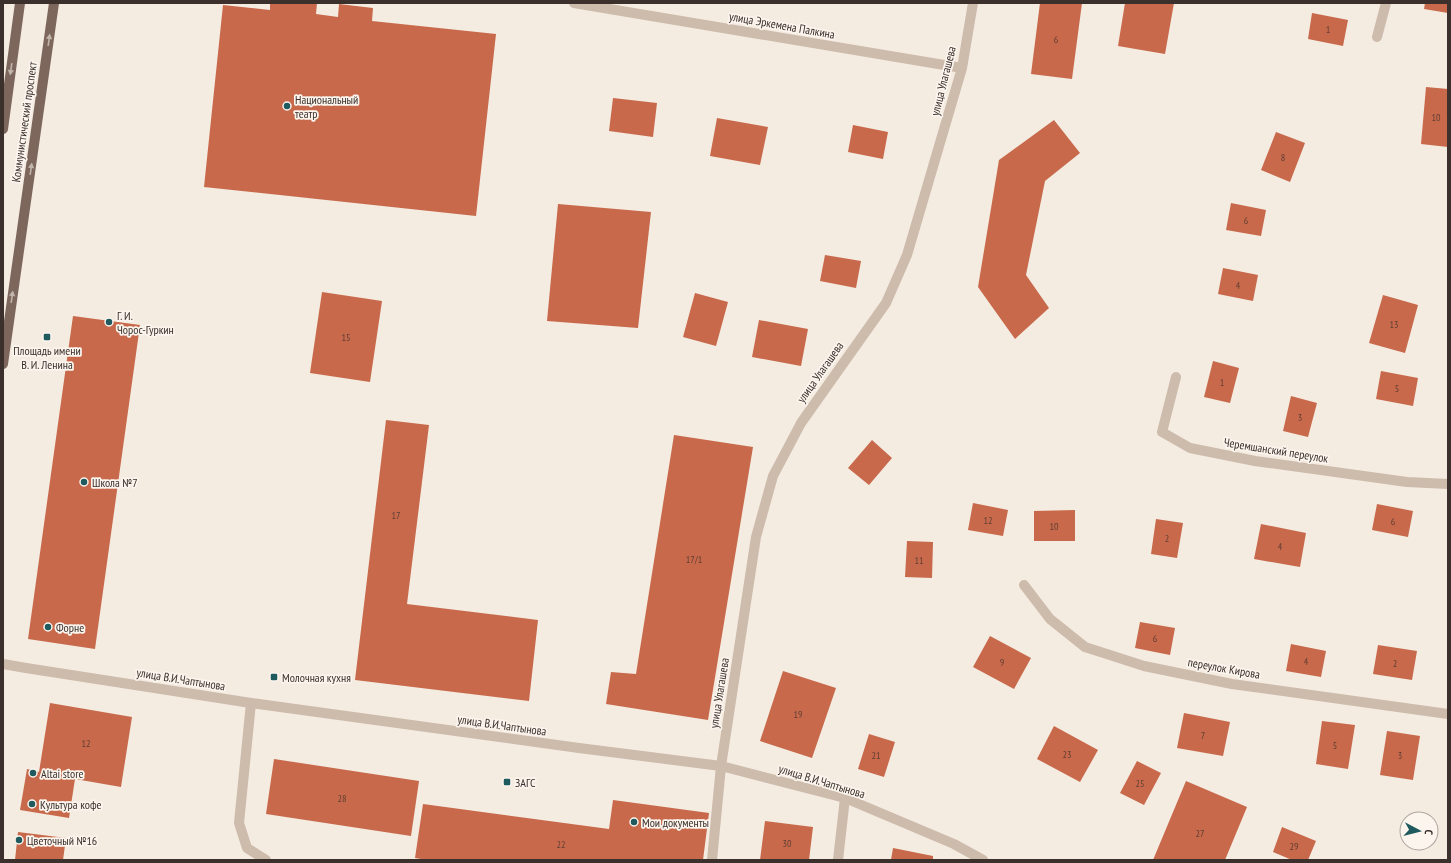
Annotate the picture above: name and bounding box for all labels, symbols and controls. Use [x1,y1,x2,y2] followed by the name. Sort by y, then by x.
[728,8,836,42] street label: улица Эркемена Палкина
[1326,23,1330,36] house number: 1
[1054,33,1059,46] house number: 6
[46,34,52,46] one-way arrow
[927,44,959,117] street label: улица Улагашева
[8,61,40,183] street label: Коммунистический проспект
[8,63,14,75] one-way arrow
[295,92,358,121] place label: Национальный театр
[282,101,292,111] marker: Национальный театр
[1432,111,1441,124] house number: 10
[1281,151,1285,164] house number: 8
[28,163,34,175] one-way arrow
[1244,214,1249,227] house number: 6
[1236,279,1241,292] house number: 4
[9,291,15,304] one-way arrow
[117,308,174,337] place label: Г. И. Чорос-Гуркин
[104,317,114,327] marker: Г. И. Чорос-Гуркин
[1390,318,1399,331] house number: 13
[342,331,351,344] house number: 15
[42,332,52,342] marker: Площадь имени В. И. Ленина
[793,338,847,405] street label: улица Улагашева
[13,343,81,372] place label: Площадь имени В. И. Ленина
[1220,376,1224,389] house number: 1
[1395,382,1399,395] house number: 5
[1298,411,1302,424] house number: 3
[1223,434,1330,466] street label: Черемшанский переулок
[92,475,138,490] place label: Школа №7
[79,477,89,487] marker: Школа №7
[392,509,401,522] house number: 17
[984,514,993,527] house number: 12
[1391,515,1396,528] house number: 6
[1050,520,1059,533] house number: 10
[1165,532,1169,545] house number: 2
[1278,540,1283,553] house number: 4
[686,553,702,566] house number: 17/1
[915,554,924,567] house number: 11
[56,620,84,635] place label: Форне
[43,622,53,632] marker: Форне
[1153,632,1158,645] house number: 6
[1187,654,1261,682] street label: переулок Кирова
[1304,655,1309,668] house number: 4
[706,656,732,729] street label: улица Улагашева
[1000,656,1004,669] house number: 9
[1393,657,1397,670] house number: 2
[136,665,227,693] street label: улица В.И.Чаптынова
[282,670,351,685] place label: Молочная кухня
[269,672,279,682] marker: Молочная кухня
[794,708,803,721] house number: 19
[457,711,548,739] street label: улица В.И.Чаптынова
[1201,729,1205,742] house number: 7
[82,737,91,750] house number: 12
[1333,739,1337,752] house number: 5
[1063,748,1072,761] house number: 23
[872,749,881,762] house number: 21
[1398,749,1402,762] house number: 3
[777,761,867,801] street label: улица В.И.Чаптынова
[41,766,83,781] place label: Altai store
[28,768,38,778] marker: Altai store
[515,775,536,790] place label: ЗАГС
[502,777,512,787] marker: ЗАГС
[1136,777,1145,790] house number: 25
[338,792,347,805] house number: 28
[40,797,102,812] place label: Культура кофе
[27,799,37,809] marker: Культура кофе
[1399,811,1439,851] north arrow
[642,815,709,830] place label: Мои документы
[629,817,639,827] marker: Мои документы
[1196,827,1205,840] house number: 27
[1422,829,1436,836] text: С
[27,833,97,848] place label: Цветочный №16
[14,835,24,845] marker: Цветочный №16
[783,837,792,850] house number: 30
[557,838,566,851] house number: 22
[1290,840,1299,853] house number: 29

